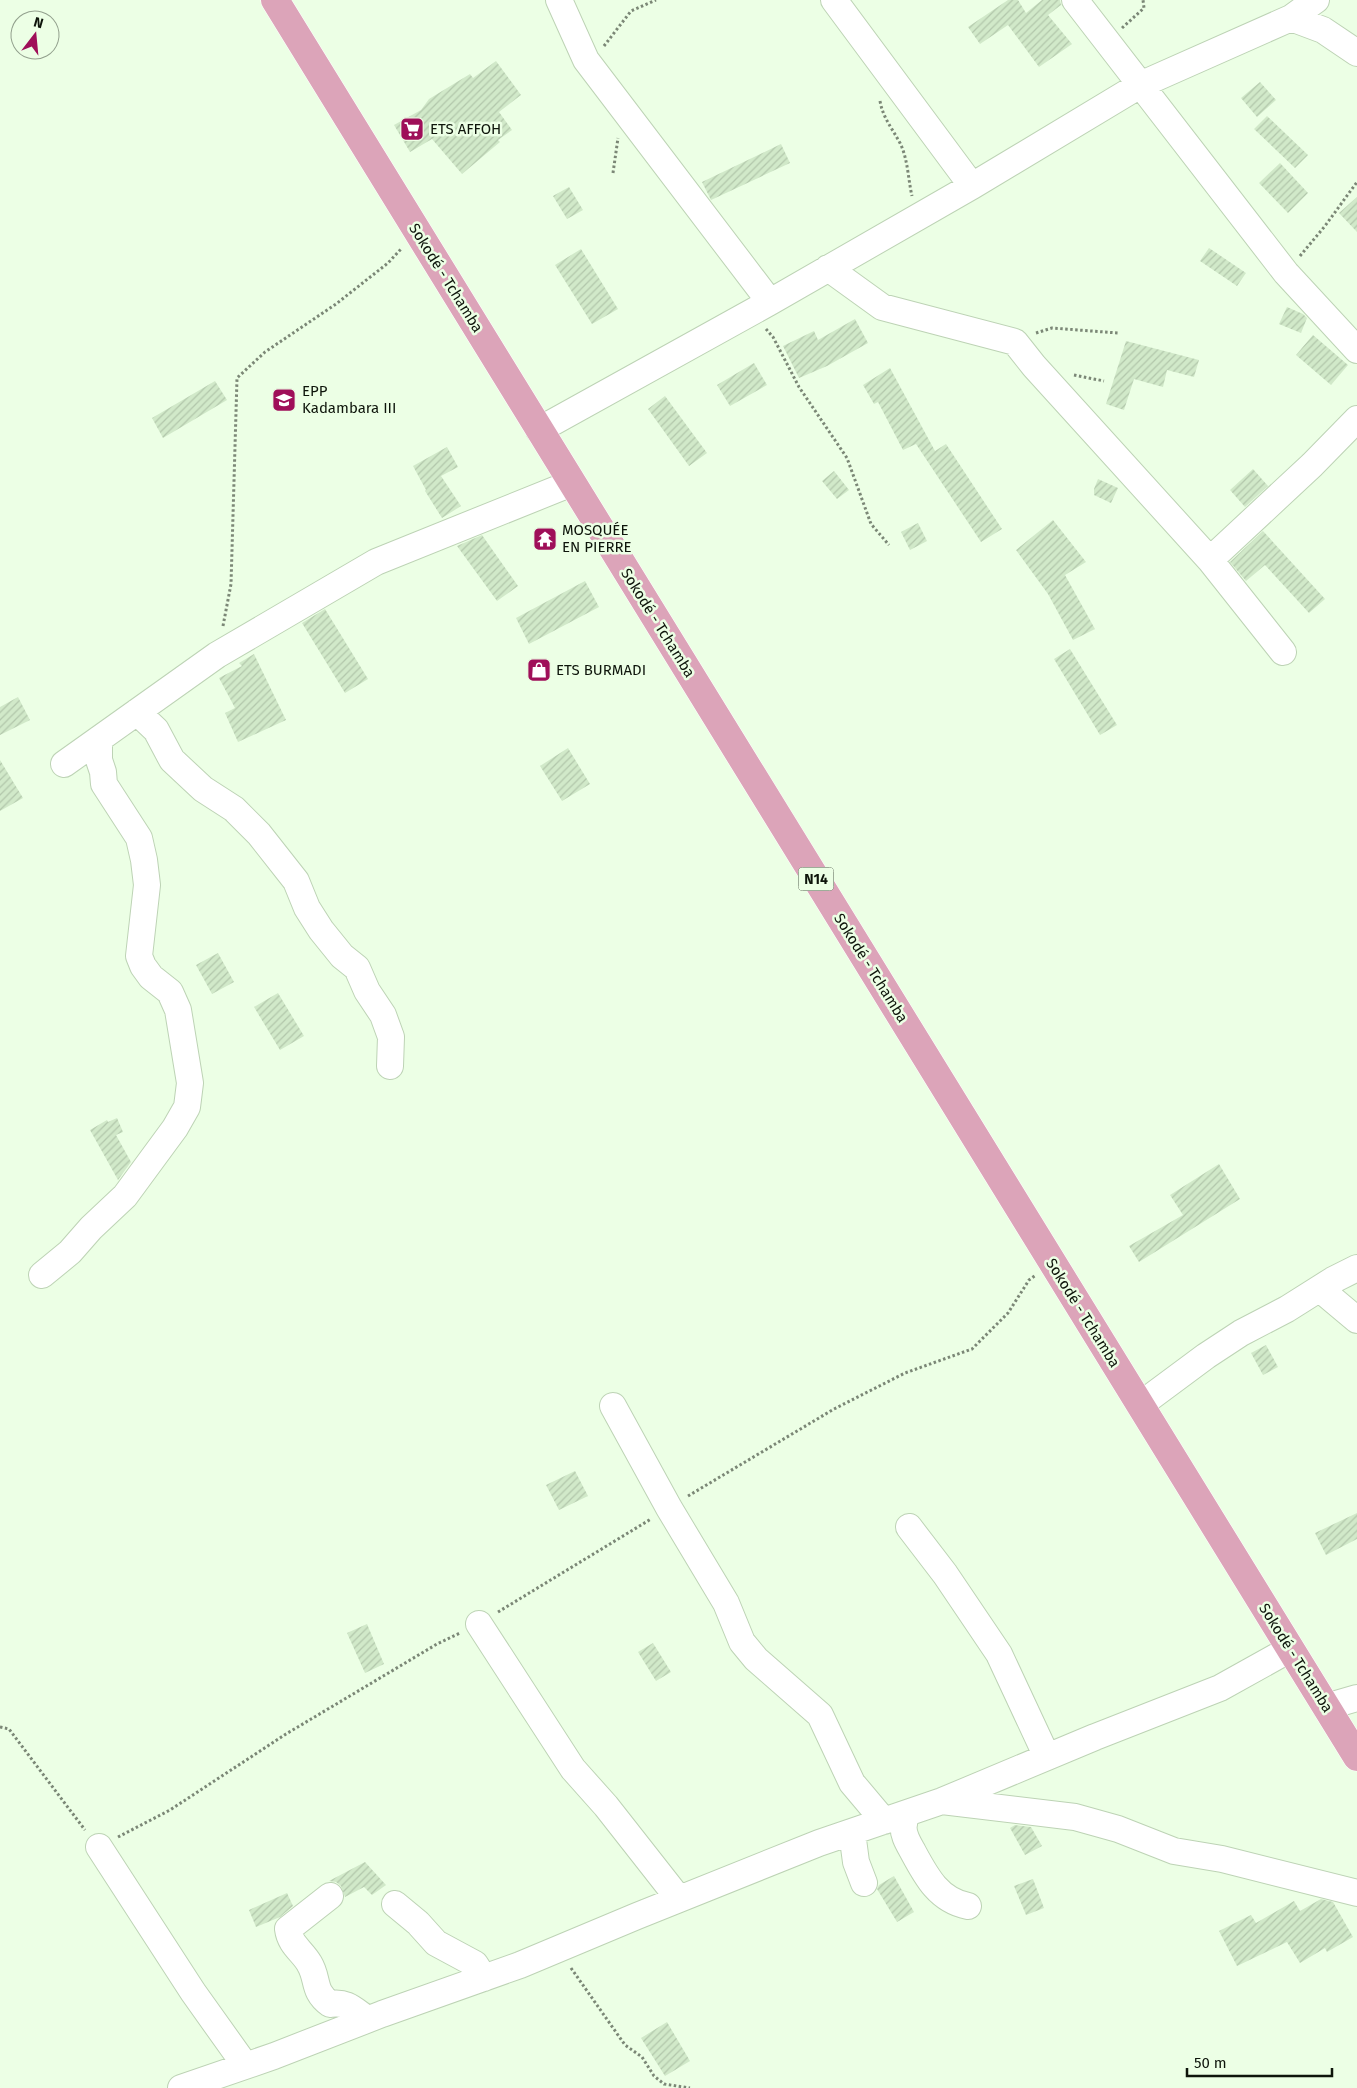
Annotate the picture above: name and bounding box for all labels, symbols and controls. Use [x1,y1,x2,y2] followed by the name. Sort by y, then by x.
[10,10,60,60] north arrow
[32,14,45,32] text: N
[399,116,425,142] supermarket icon: ETS AFFOH
[430,120,501,138] place label: ETS AFFOH
[405,220,487,336] street label: Sokodé - Tchamba
[302,382,396,417] place label: EPP Kadambara III
[271,387,297,413] school or university icon: EPP Kadambara III
[562,521,632,556] place label: MOSQUÉE EN PIERRE
[532,526,558,552] temple icon: MOSQUÉE EN PIERRE
[617,565,699,681] street label: Sokodé - Tchamba
[526,657,552,683] shop icon: ETS BURMADI
[556,661,646,679] place label: ETS BURMADI
[798,868,834,891] road number: N14
[830,910,912,1026] street label: Sokodé - Tchamba
[1042,1255,1124,1371] street label: Sokodé - Tchamba
[1255,1600,1337,1716] street label: Sokodé - Tchamba
[1187,2046,1332,2078] scale bar
[1194,2054,1227,2072] text: 50 m

